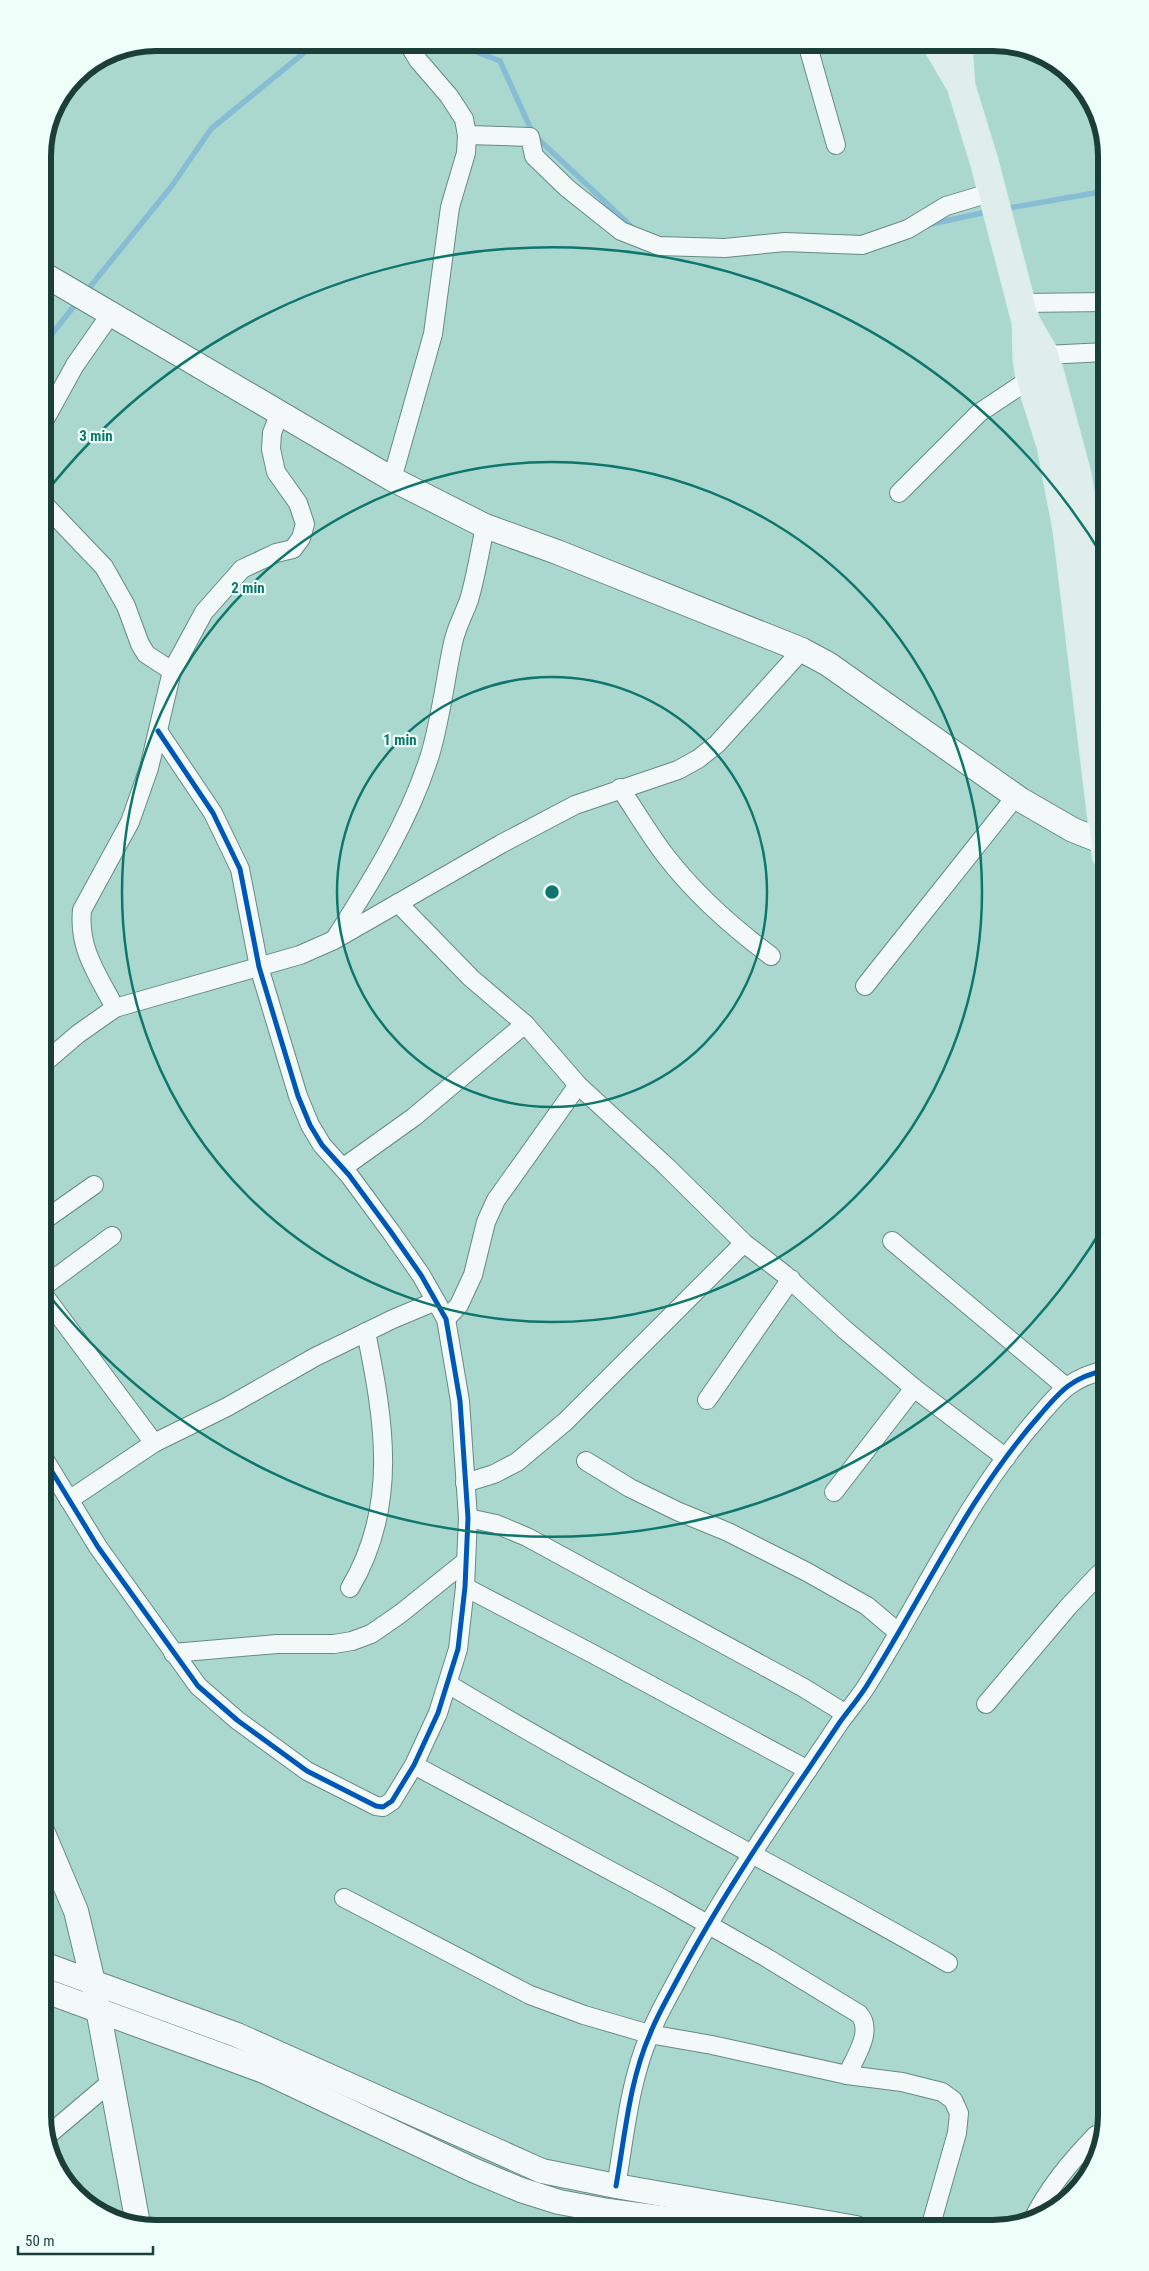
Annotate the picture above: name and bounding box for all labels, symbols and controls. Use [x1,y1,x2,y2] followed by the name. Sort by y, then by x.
[79,427,113,445] text: 3 min
[231,579,265,597] text: 2 min
[383,731,417,749] text: 1 min
[543,883,561,901] centre of rings
[18,2224,152,2256] scale bar
[25,2232,55,2250] text: 50 m

